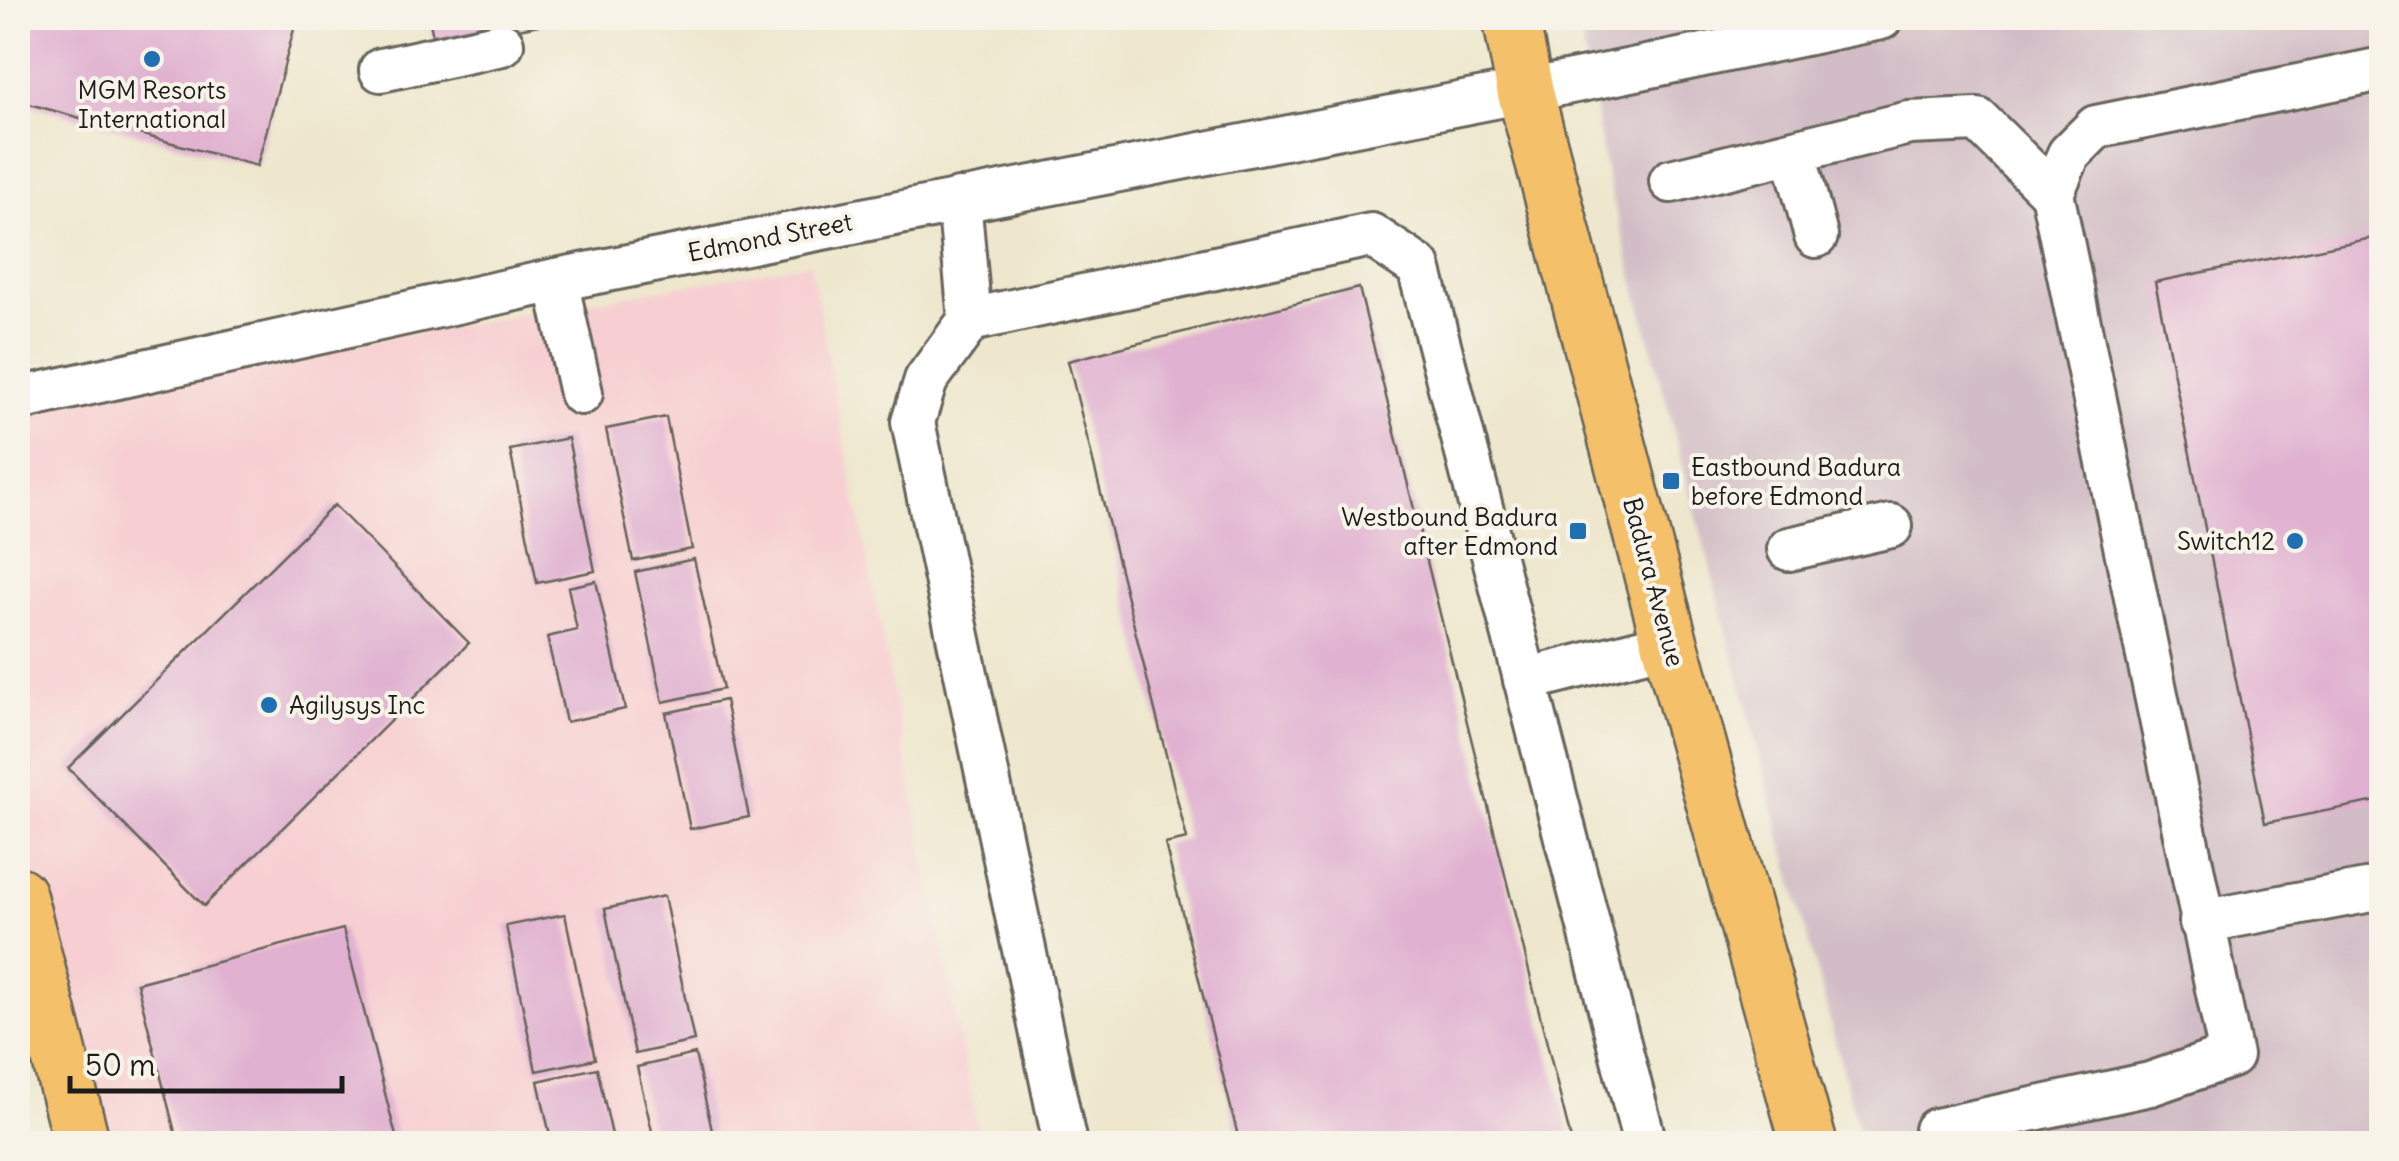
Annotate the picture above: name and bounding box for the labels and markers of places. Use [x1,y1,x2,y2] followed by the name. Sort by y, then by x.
[141,48,163,70] marker: MGM Resorts International
[78,74,226,135] place label: MGM Resorts International
[1691,451,1901,512] place label: Eastbound Badura before Edmond
[1660,470,1682,492] marker: Eastbound Badura before Edmond
[1341,501,1558,562] place label: Westbound Badura after Edmond
[1567,520,1589,542] marker: Westbound Badura after Edmond
[2177,525,2275,557] place label: Switch12
[2284,530,2306,552] marker: Switch12
[289,689,425,721] place label: Agilysys Inc
[258,694,280,716] marker: Agilysys Inc

